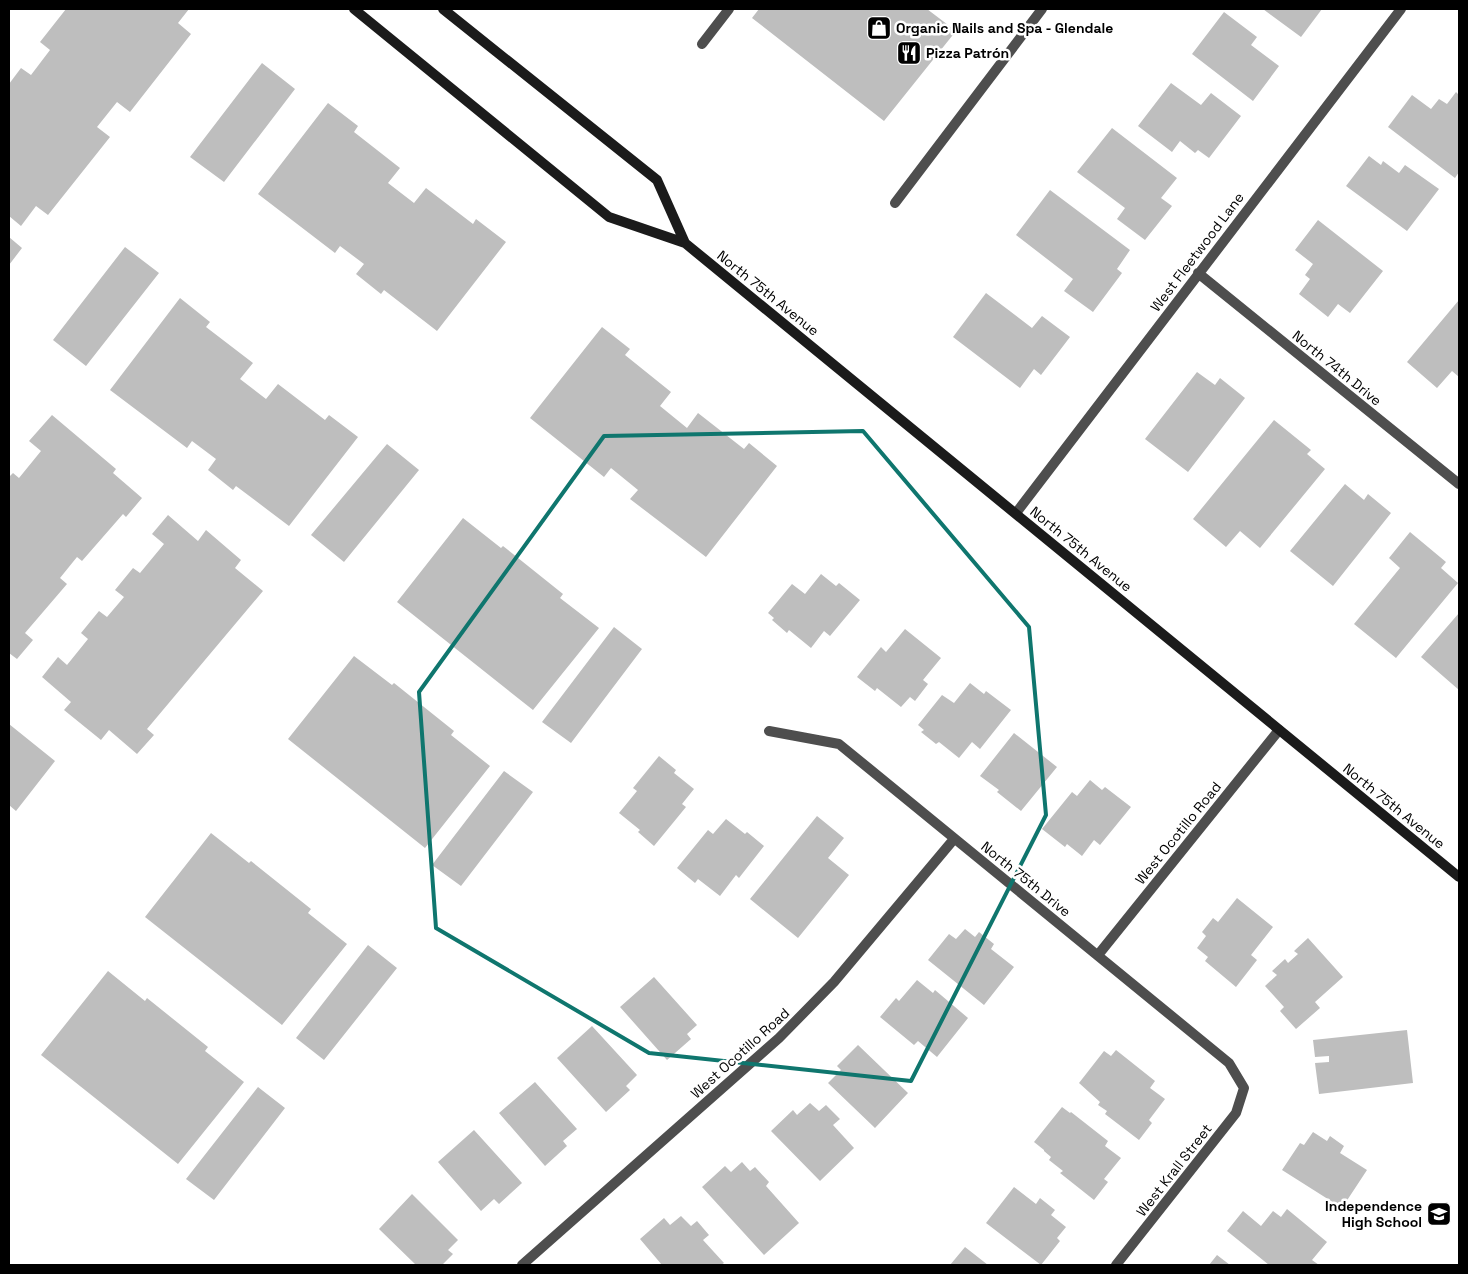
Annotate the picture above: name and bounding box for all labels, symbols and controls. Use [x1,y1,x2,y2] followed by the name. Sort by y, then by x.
[866,15,892,41] shop icon: Organic Nails and Spa - Glendale
[896,19,1113,37] place label: Organic Nails and Spa - Glendale
[896,40,922,66] restaurant icon: Pizza Patrón
[926,44,1009,62] place label: Pizza Patrón
[1146,189,1248,315] street label: West Fleetwood Lane
[713,246,823,340] street label: North 75th Avenue
[1289,326,1385,410] street label: North 74th Drive
[1026,502,1136,596] street label: North 75th Avenue
[1339,759,1449,853] street label: North 75th Avenue
[1131,778,1225,888] street label: West Ocotillo Road
[977,837,1075,921] street label: North 75th Drive
[687,1004,793,1102] street label: West Ocotillo Road
[1132,1120,1216,1220] street label: West Krall Street
[1325,1197,1422,1231] place label: Independence High School
[1426,1201,1452,1227] school or university icon: Independence High School

